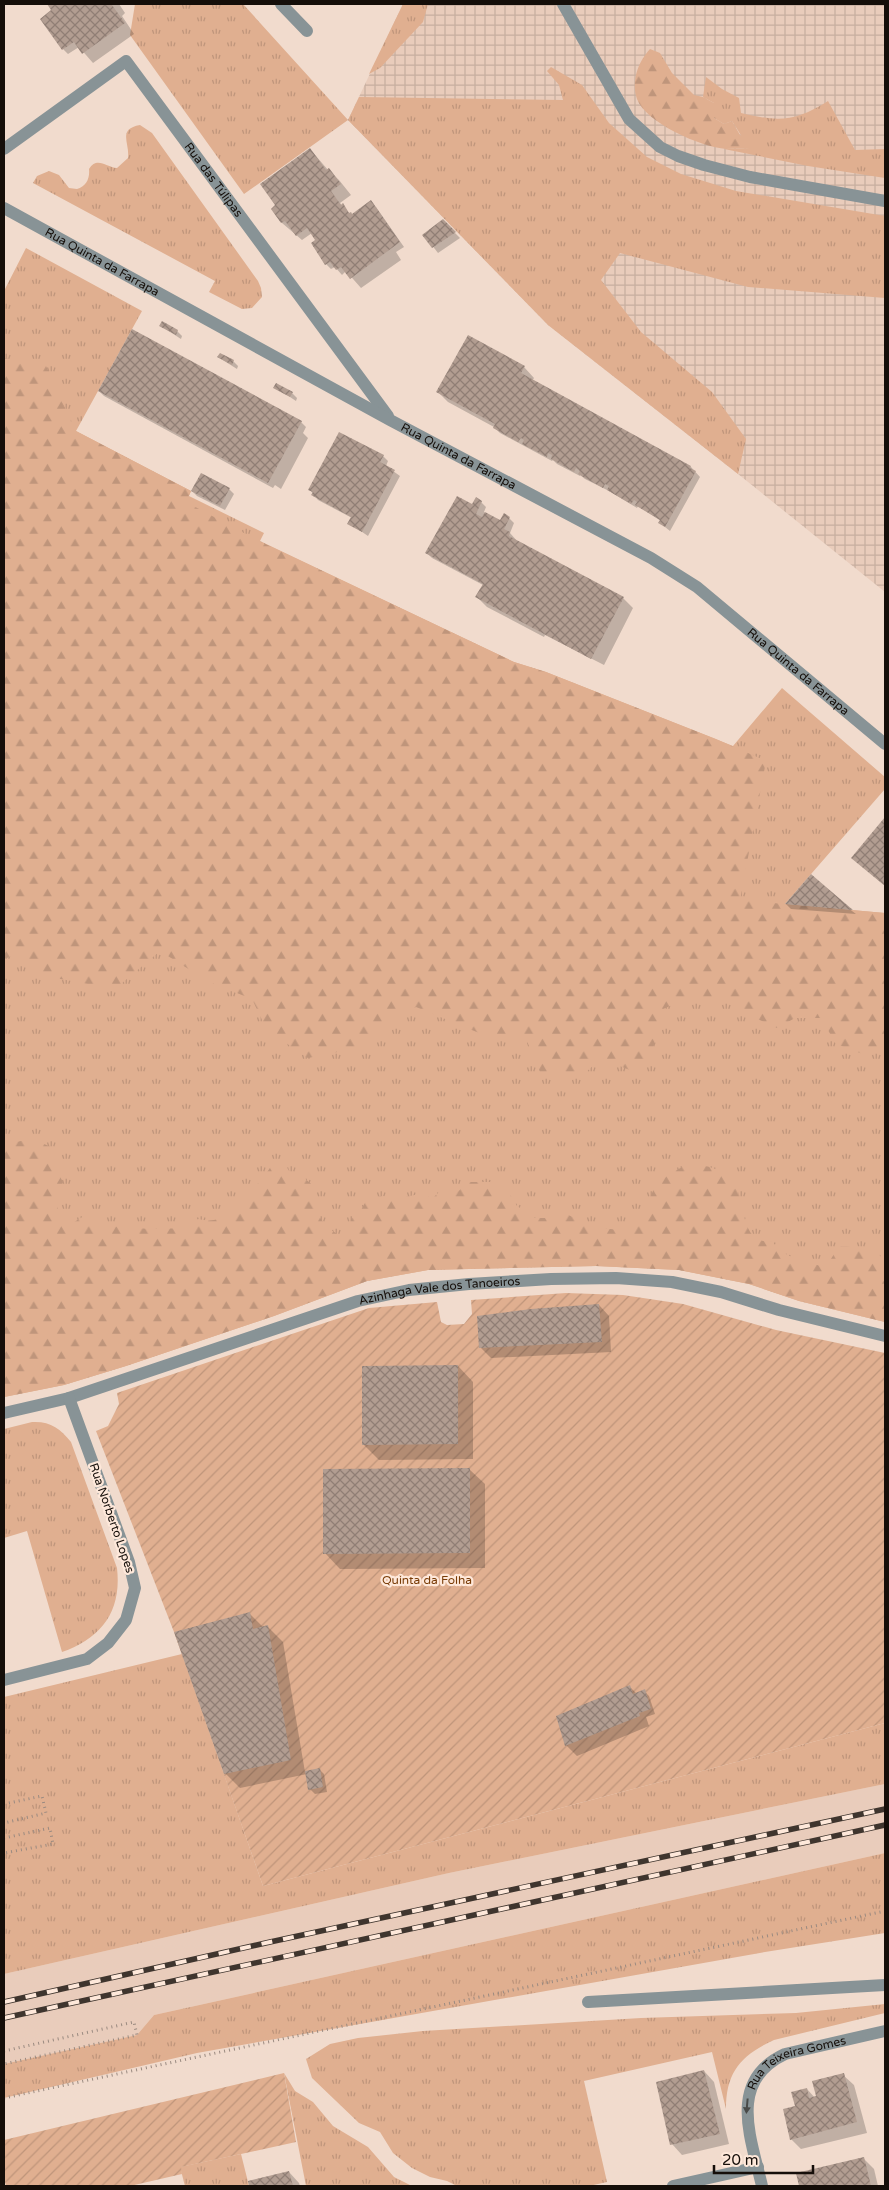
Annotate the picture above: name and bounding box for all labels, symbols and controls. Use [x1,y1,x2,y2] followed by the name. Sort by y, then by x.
[182,140,246,220] street label: Rua das Túlipas
[43,225,162,299] street label: Rua Quinta da Farrapa
[399,420,519,492] street label: Rua Quinta da Farrapa
[745,625,852,718] street label: Rua Quinta da Farrapa
[358,1274,521,1308] street label: Azinhaga Vale dos Tanoeiros
[87,1461,137,1575] street label: Rua Norberto Lopes
[382,1573,472,1587] park label: Quinta da Folha
[744,2033,847,2092] street label: Rua Teixeira Gomes
[743,2098,751,2114] one-way arrow
[714,2142,813,2174] scale bar
[722,2151,759,2169] text: 20 m

